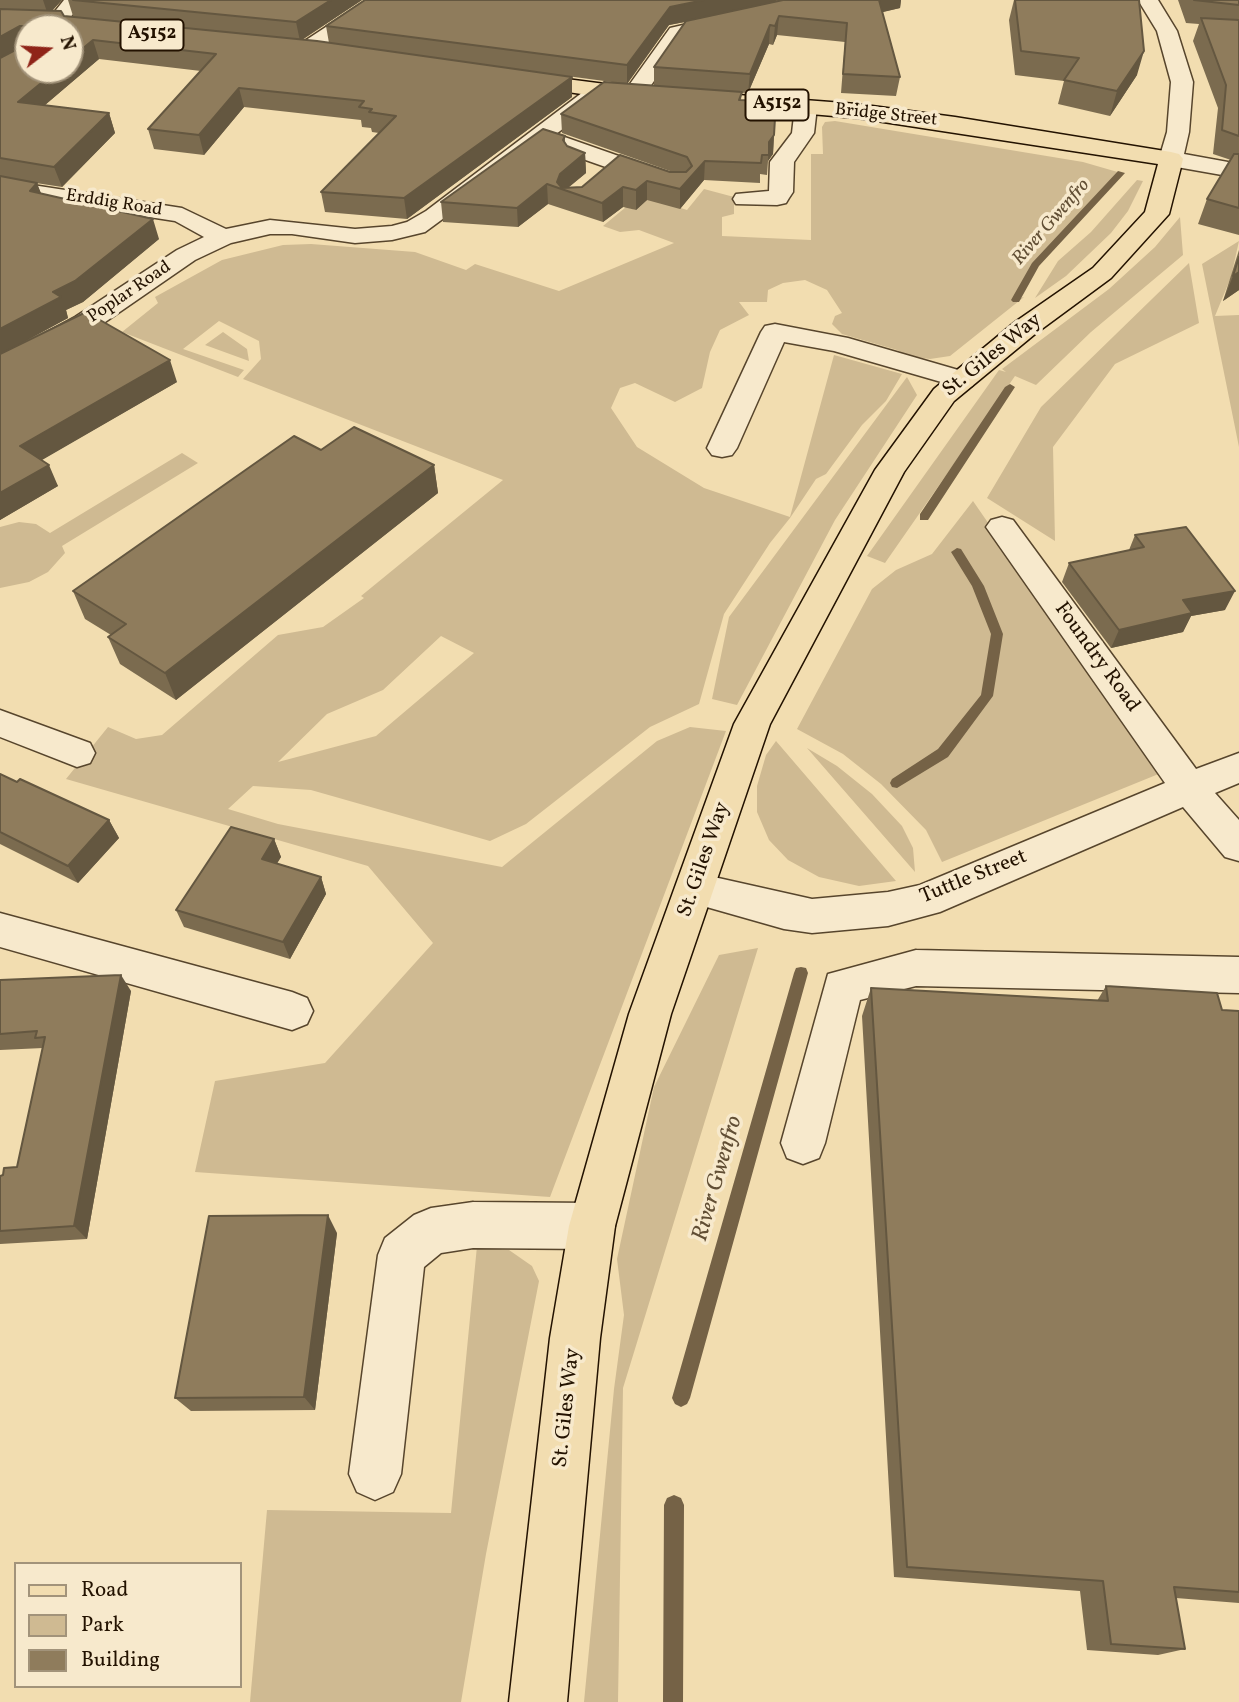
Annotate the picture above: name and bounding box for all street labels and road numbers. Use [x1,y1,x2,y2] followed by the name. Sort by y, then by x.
[120,20,184,50] road number: A5152
[746,90,808,120] road number: A5152
[834,100,938,132] street label: Bridge Street
[64,186,164,222] street label: Erddig Road
[84,257,176,329] street label: Poplar Road
[938,308,1048,404] street label: St. Giles Way
[1048,598,1144,718] street label: Foundry Road
[674,799,736,921] street label: St. Giles Way
[917,845,1031,911] street label: Tuttle Street
[549,1347,587,1469] street label: St. Giles Way

